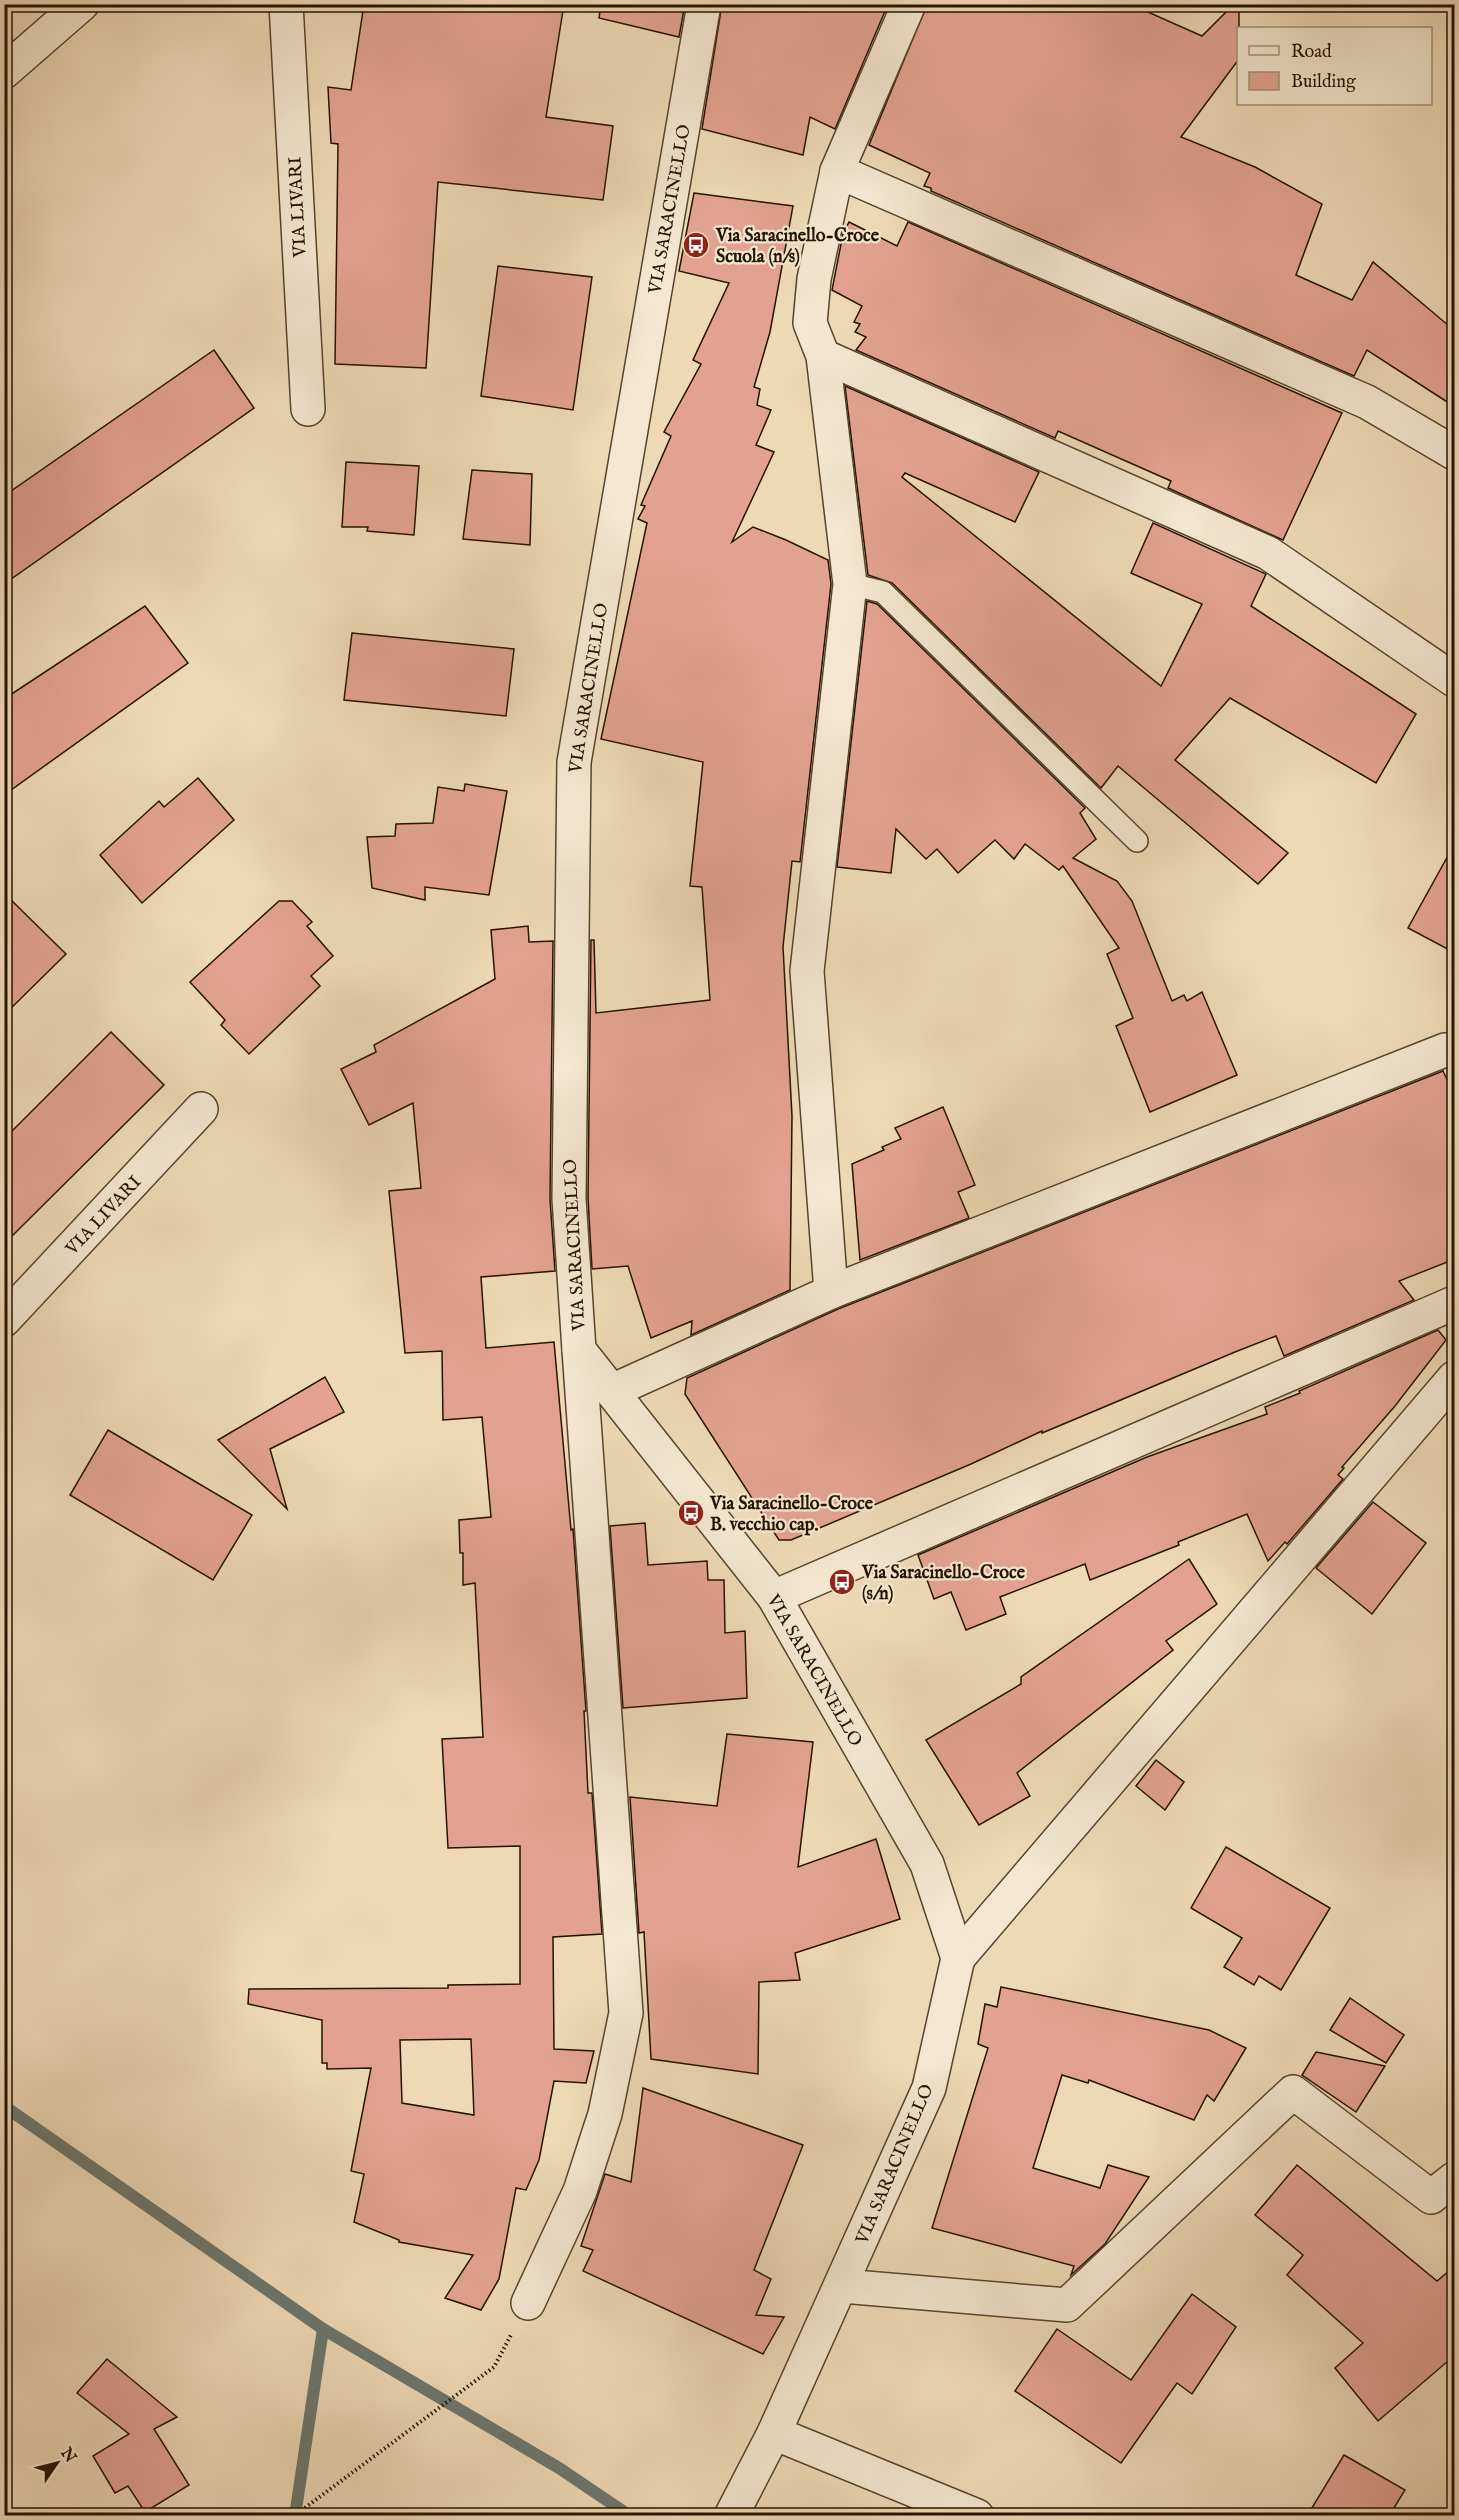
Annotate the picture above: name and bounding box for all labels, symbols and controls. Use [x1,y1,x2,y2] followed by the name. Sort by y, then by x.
[1237,27,1432,105] legend
[1291,41,1332,64] text: Road
[1291,71,1356,94] text: Building
[644,123,697,297] street label: VIA SARACINELLO
[284,156,313,259] street label: VIA LIVARI
[715,225,880,269] place label: Via Saracinello-Croce Scuola (n/s)
[681,230,711,260] bus stop icon: Via Saracinello-Croce Scuola (n/s)
[565,602,614,776] street label: VIA SARACINELLO
[560,1159,592,1332] street label: VIA SARACINELLO
[61,1171,147,1261] street label: VIA LIVARI
[709,1493,874,1537] place label: Via Saracinello-Croce B. vecchio cap.
[676,1498,706,1528] bus stop icon: Via Saracinello-Croce B. vecchio cap.
[861,1562,1026,1606] place label: Via Saracinello-Croce (s/n)
[827,1567,857,1597] bus stop icon: Via Saracinello-Croce (s/n)
[760,1590,867,1751] street label: VIA SARACINELLO
[851,2081,940,2249] street label: VIA SARACINELLO
[27,2433,87,2493] north arrow
[55,2443,80,2467] text: N

